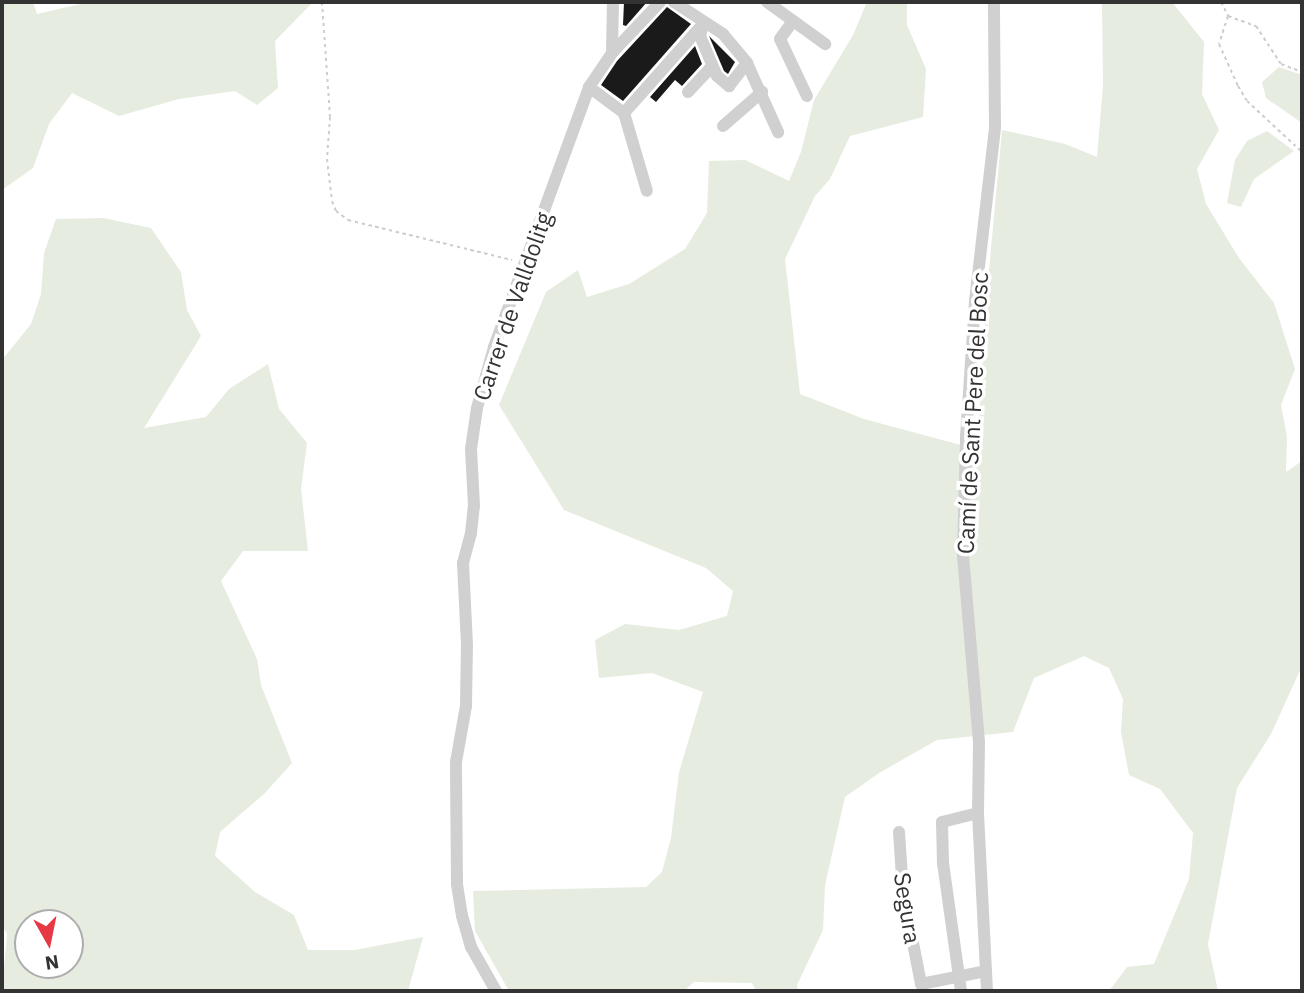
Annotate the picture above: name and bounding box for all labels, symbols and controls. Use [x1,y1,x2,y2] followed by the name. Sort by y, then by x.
[467,208,557,404] street label: Carrer de Valldolitg
[951,271,993,555] street label: Camí de Sant Pere del Bosc
[889,870,927,946] street label: Segura
[14,909,84,979] north arrow
[43,950,61,976] text: N

